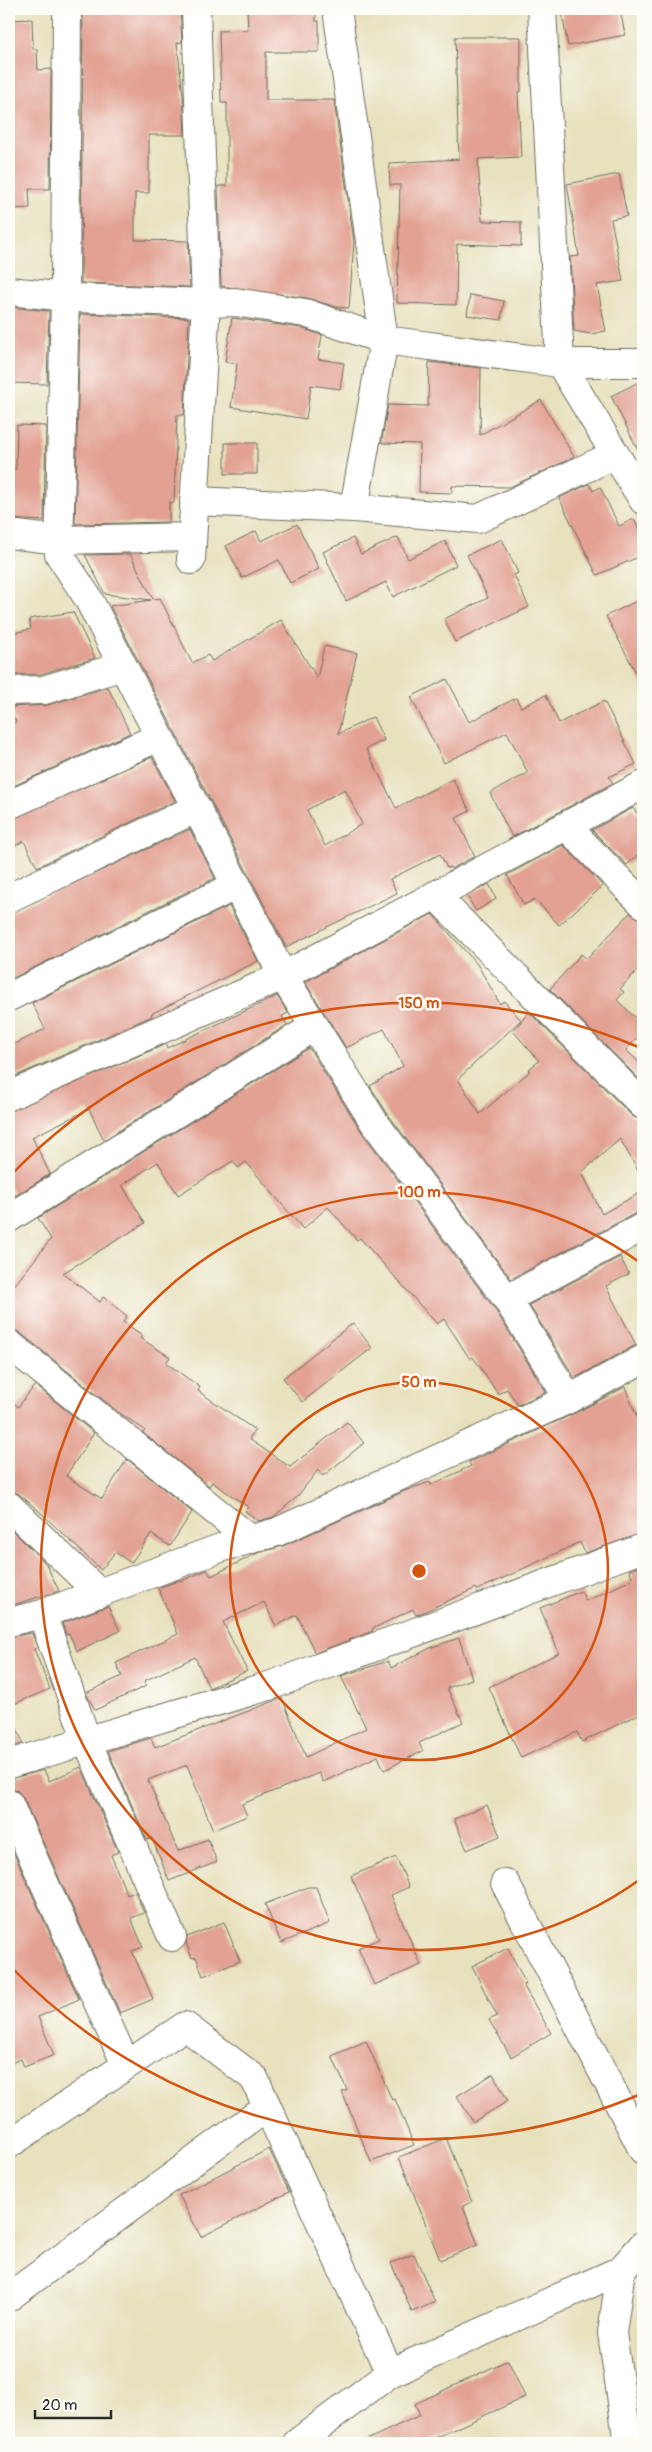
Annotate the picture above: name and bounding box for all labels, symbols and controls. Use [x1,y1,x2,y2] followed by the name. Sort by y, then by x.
[399,994,439,1013] text: 150 m
[398,1183,440,1202] text: 100 m
[402,1373,436,1392] text: 50 m
[410,1562,428,1580] centre of rings
[35,2387,111,2419] scale bar
[42,2396,77,2415] text: 20 m

